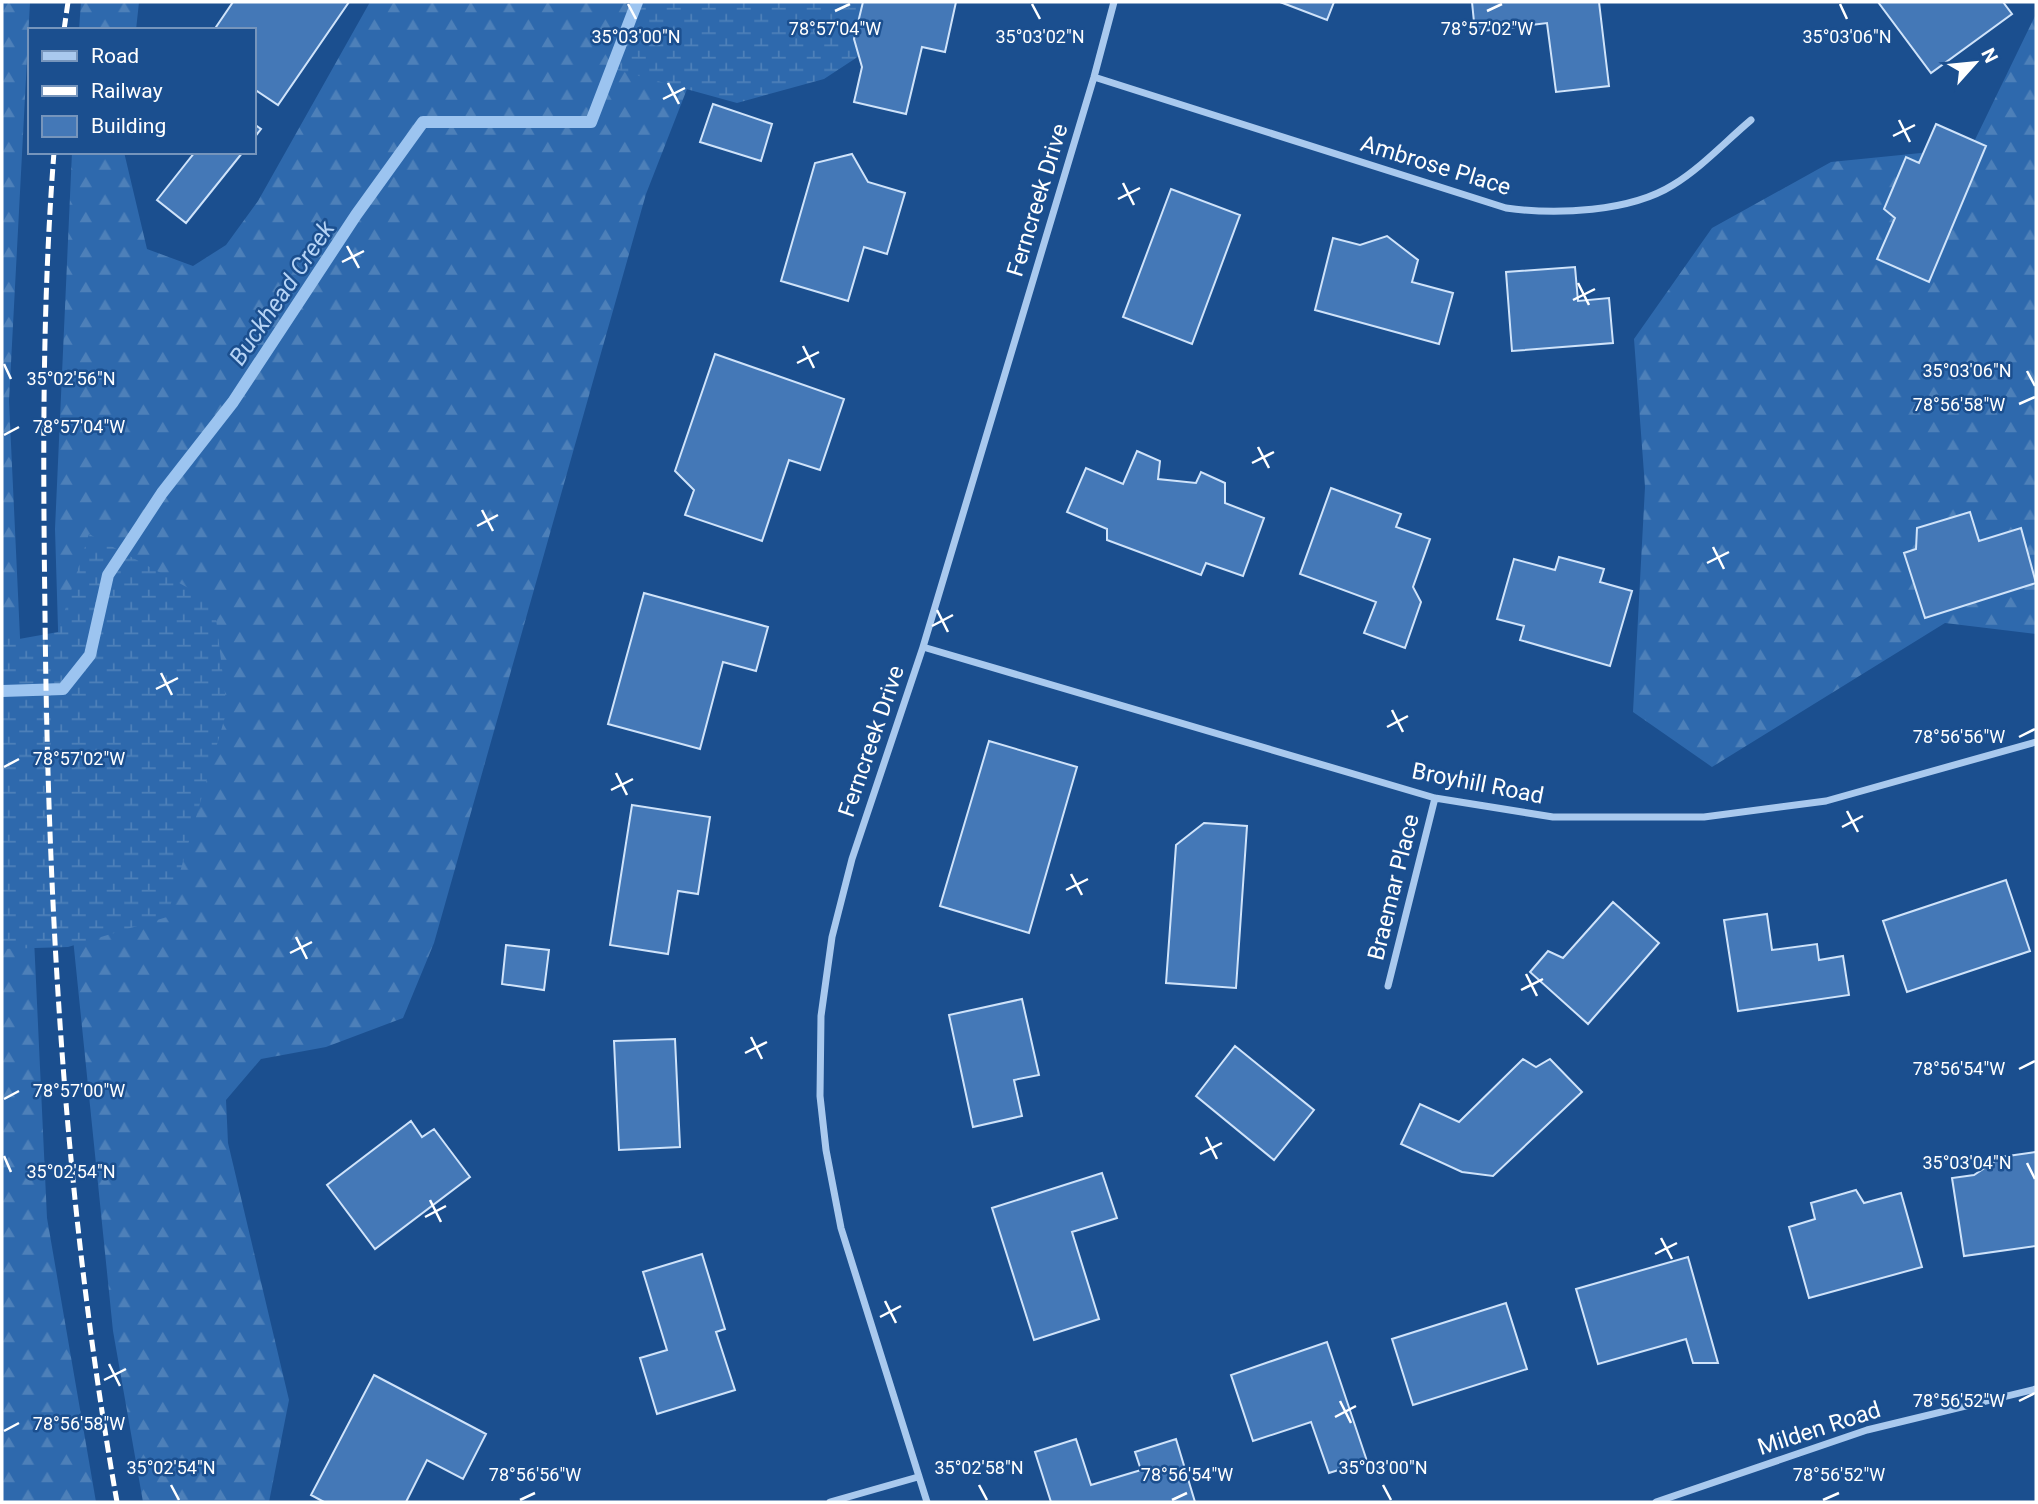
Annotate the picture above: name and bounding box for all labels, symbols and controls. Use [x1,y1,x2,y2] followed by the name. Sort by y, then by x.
[789,18,881,39] text: 78°57'04"W
[1441,18,1533,39] text: 78°57'02"W
[591,26,681,47] text: 35°03'00"N
[995,26,1085,47] text: 35°03'02"N
[1802,26,1892,47] text: 35°03'06"N
[28,28,256,154] legend
[1940,28,2010,98] north arrow
[91,44,139,68] text: Road
[1976,44,2003,67] text: N
[91,79,163,103] text: Railway
[91,114,166,138] text: Building
[1001,121,1074,280] street label: Ferncreek Drive
[1358,130,1514,201] street label: Ambrose Place
[224,215,341,370] water label: Buckhead Creek
[1922,360,2012,381] text: 35°03'06"N
[26,368,116,389] text: 35°02'56"N
[1913,394,2005,415] text: 78°56'58"W
[33,416,125,437] text: 78°57'04"W
[833,662,910,820] street label: Ferncreek Drive
[1913,726,2005,747] text: 78°56'56"W
[33,748,125,769] text: 78°57'02"W
[1410,757,1546,809] street label: Broyhill Road
[1362,811,1425,963] street label: Braemar Place
[1913,1058,2005,1079] text: 78°56'54"W
[33,1080,125,1101] text: 78°57'00"W
[1922,1152,2012,1173] text: 35°03'04"N
[26,1161,116,1182] text: 35°02'54"N
[1913,1390,2005,1411] text: 78°56'52"W
[1754,1396,1884,1461] street label: Milden Road
[33,1413,125,1434] text: 78°56'58"W
[126,1457,216,1478] text: 35°02'54"N
[934,1457,1024,1478] text: 35°02'58"N
[1338,1457,1428,1478] text: 35°03'00"N
[489,1464,581,1485] text: 78°56'56"W
[1141,1464,1233,1485] text: 78°56'54"W
[1793,1464,1885,1485] text: 78°56'52"W

